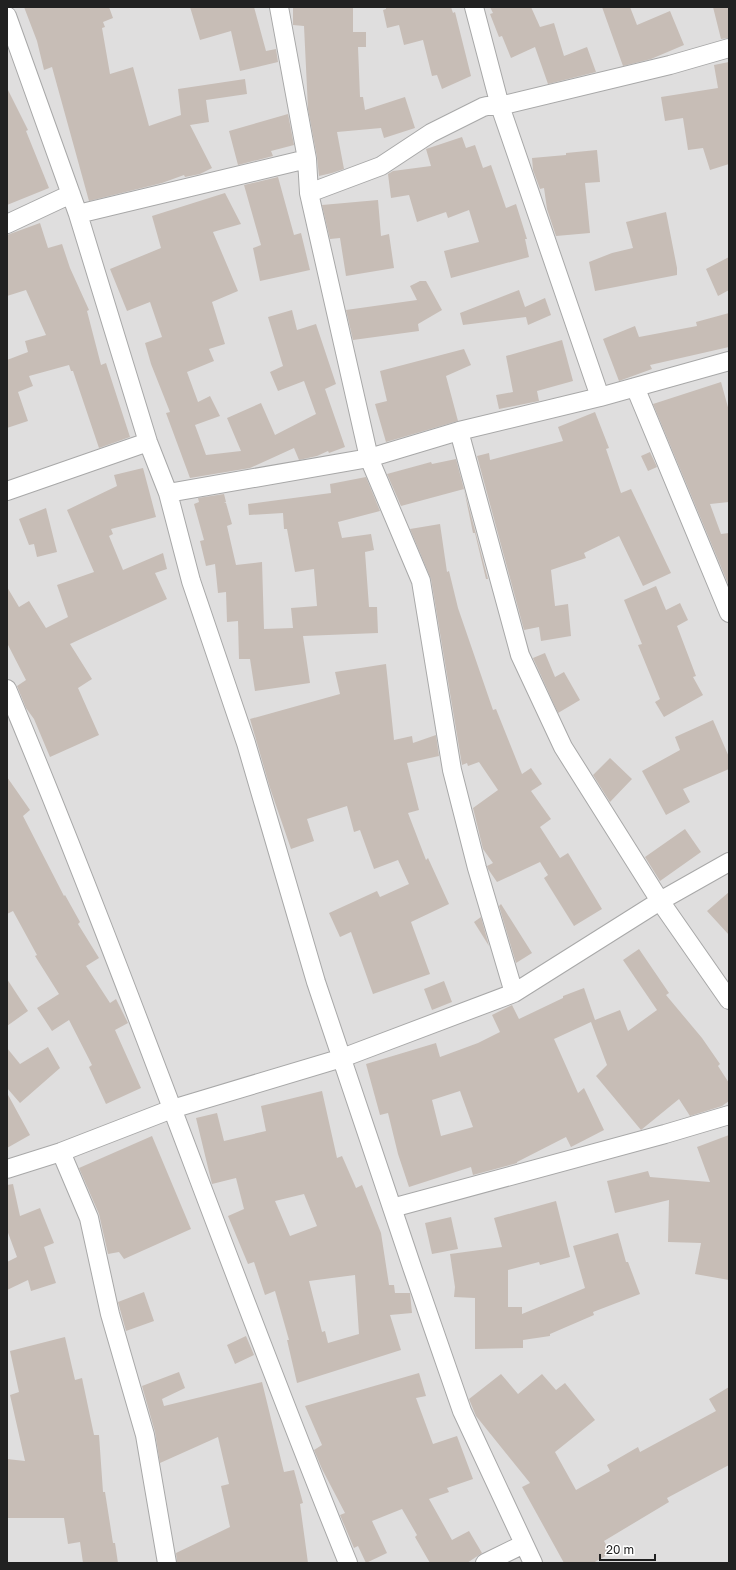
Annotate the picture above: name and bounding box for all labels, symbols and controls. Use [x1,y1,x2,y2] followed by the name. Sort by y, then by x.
[600,1536,655,1562] scale bar
[606,1542,634,1557] text: 20 m

